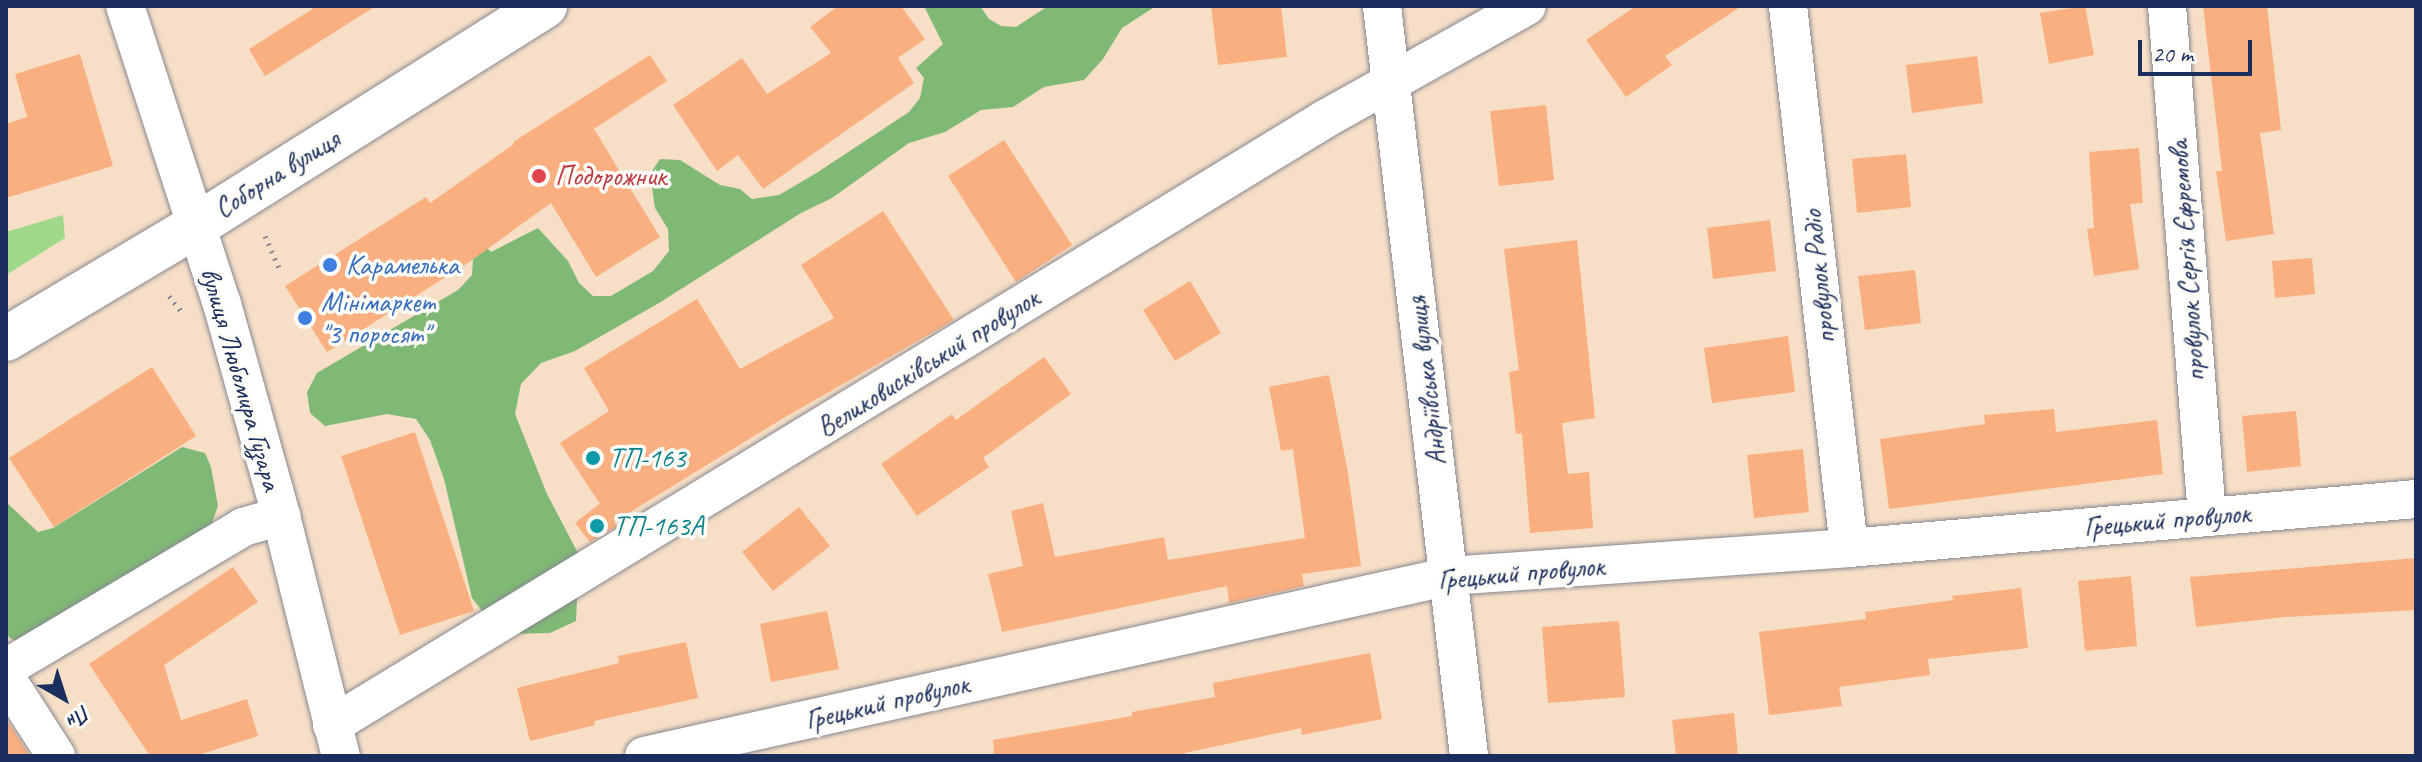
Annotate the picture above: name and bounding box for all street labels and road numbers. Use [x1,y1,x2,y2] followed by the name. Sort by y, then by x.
[208,122,346,226] street label: Соборна вулиця
[2162,139,2212,383] street label: провулок Сергія Єфремова
[1795,208,1843,346] street label: провулок Радіо
[193,264,289,494] street label: вулиця Любомира Гузара
[811,281,1045,445] street label: Великовисківський провулок
[1400,294,1454,468] street label: Андріївська вулиця
[2083,496,2251,544] street label: Грецький провулок
[1437,549,1605,597] street label: Грецький провулок
[802,667,972,737] street label: Грецький провулок

